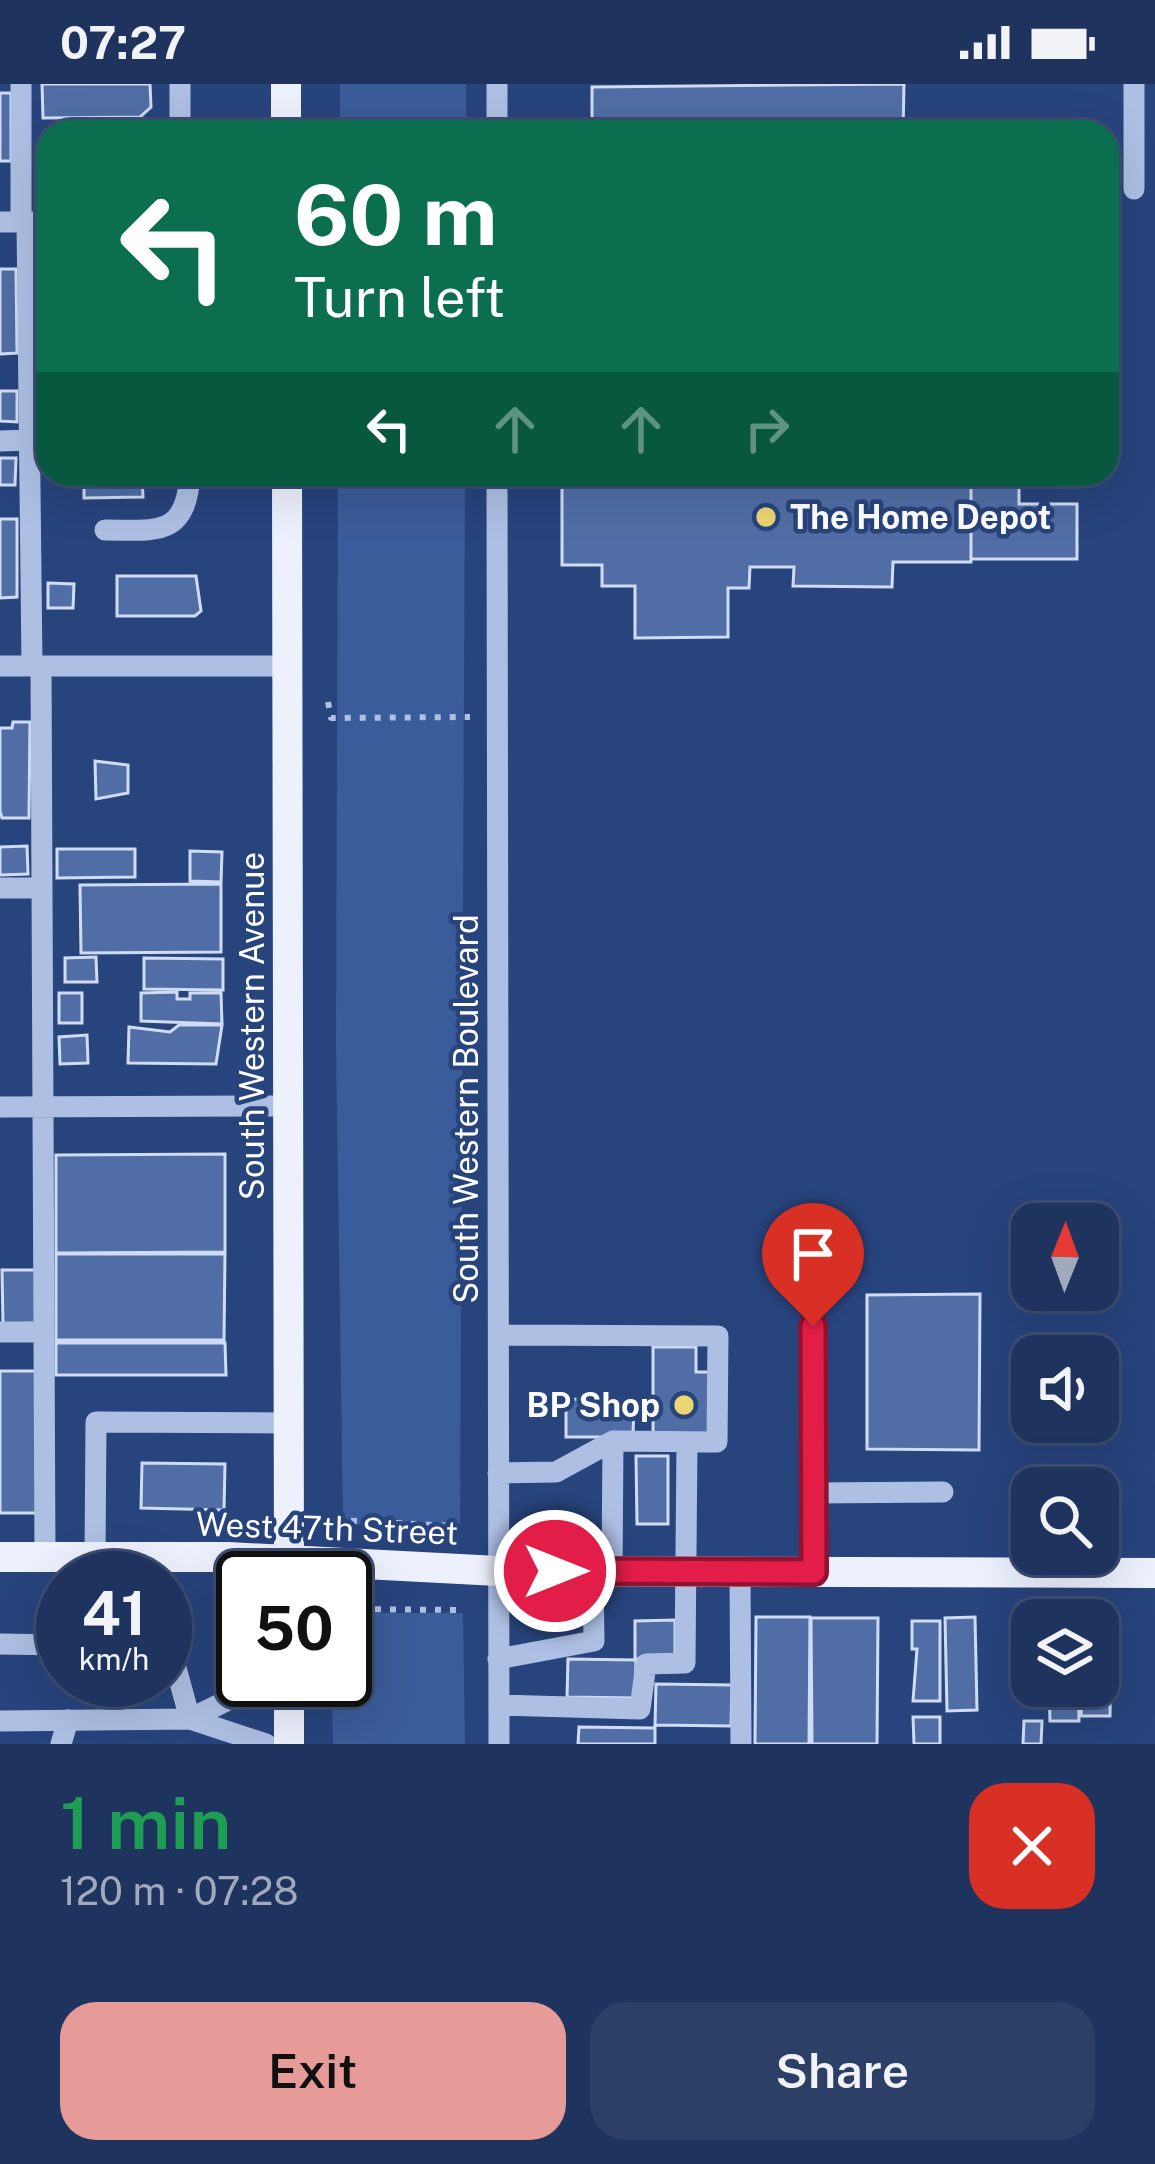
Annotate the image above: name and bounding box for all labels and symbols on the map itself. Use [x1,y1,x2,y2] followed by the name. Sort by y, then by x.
[790,498,1051,536] place label: The Home Depot
[753,504,779,530] marker: The Home Depot
[233,852,271,1200] street label: South Western Avenue
[447,914,485,1304] street label: South Western Boulevard
[762,1203,864,1326] pin
[1011,1203,1119,1311] north arrow
[527,1386,660,1424] place label: BP Shop
[671,1392,697,1418] marker: BP Shop
[195,1504,459,1552] street label: West 47th Street
[492,1508,618,1634] position arrow
[216,1551,372,1707] speed limit sign: 50

